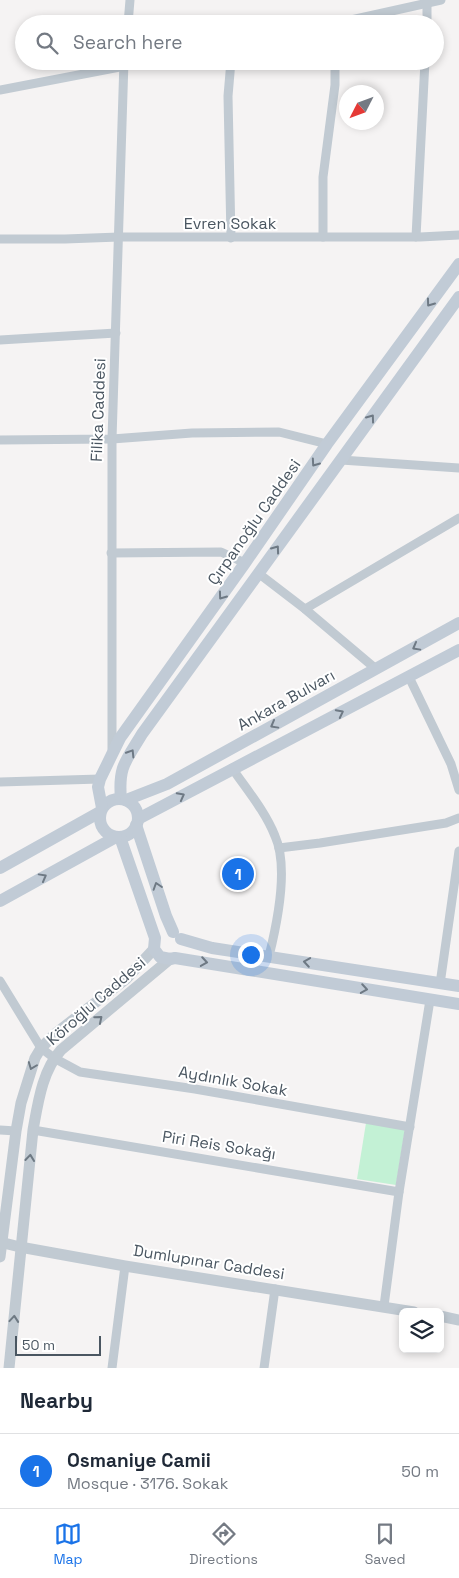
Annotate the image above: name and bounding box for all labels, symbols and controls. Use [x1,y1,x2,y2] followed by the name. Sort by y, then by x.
[15,15,444,70] search box
[33,29,61,57] icon: search
[73,30,183,55] text: Search here
[339,85,384,130] north arrow
[184,213,277,234] street label: Evren Sokak
[427,297,436,307] one-way arrow
[86,358,110,462] street label: Filika Caddesi
[366,415,374,424] one-way arrow
[203,455,305,589] street label: Çırpanoğlu Caddesi
[311,458,321,467] one-way arrow
[270,545,279,555] one-way arrow
[219,590,228,600] one-way arrow
[413,640,422,650] one-way arrow
[234,665,338,735] street label: Ankara Bulvarı
[335,709,344,719] one-way arrow
[270,719,279,729] one-way arrow
[125,749,134,758] one-way arrow
[175,792,184,802] one-way arrow
[222,855,254,893] pin: 1
[37,874,46,884] one-way arrow
[152,882,162,891] one-way arrow
[238,942,264,968] your location
[42,952,150,1050] street label: Köroğlu Caddesi
[200,957,208,967] one-way arrow
[303,958,312,968] one-way arrow
[360,983,369,993] one-way arrow
[93,1016,102,1025] one-way arrow
[177,1061,290,1101] street label: Aydınlık Sokak
[28,1062,38,1070] one-way arrow
[161,1126,277,1164] street label: Piri Reis Sokağı
[24,1153,35,1161] one-way arrow
[132,1240,286,1284] street label: Dumlupınar Caddesi
[399,1308,444,1353] map controls
[399,1308,444,1353] button: layers
[8,1315,19,1323] one-way arrow
[15,1333,101,1356] scale bar
[22,1336,55,1354] text: 50 m
[20,1387,93,1414] text: Nearby
[67,1448,211,1473] text: Osmaniye Camii
[32,1461,40,1482] text: 1
[401,1461,439,1482] text: 50 m
[67,1473,228,1494] text: Mosque · 3176. Sokak
[53,1520,83,1568] tab: Map
[189,1520,258,1568] tab: Directions
[365,1520,406,1568] tab: Saved

